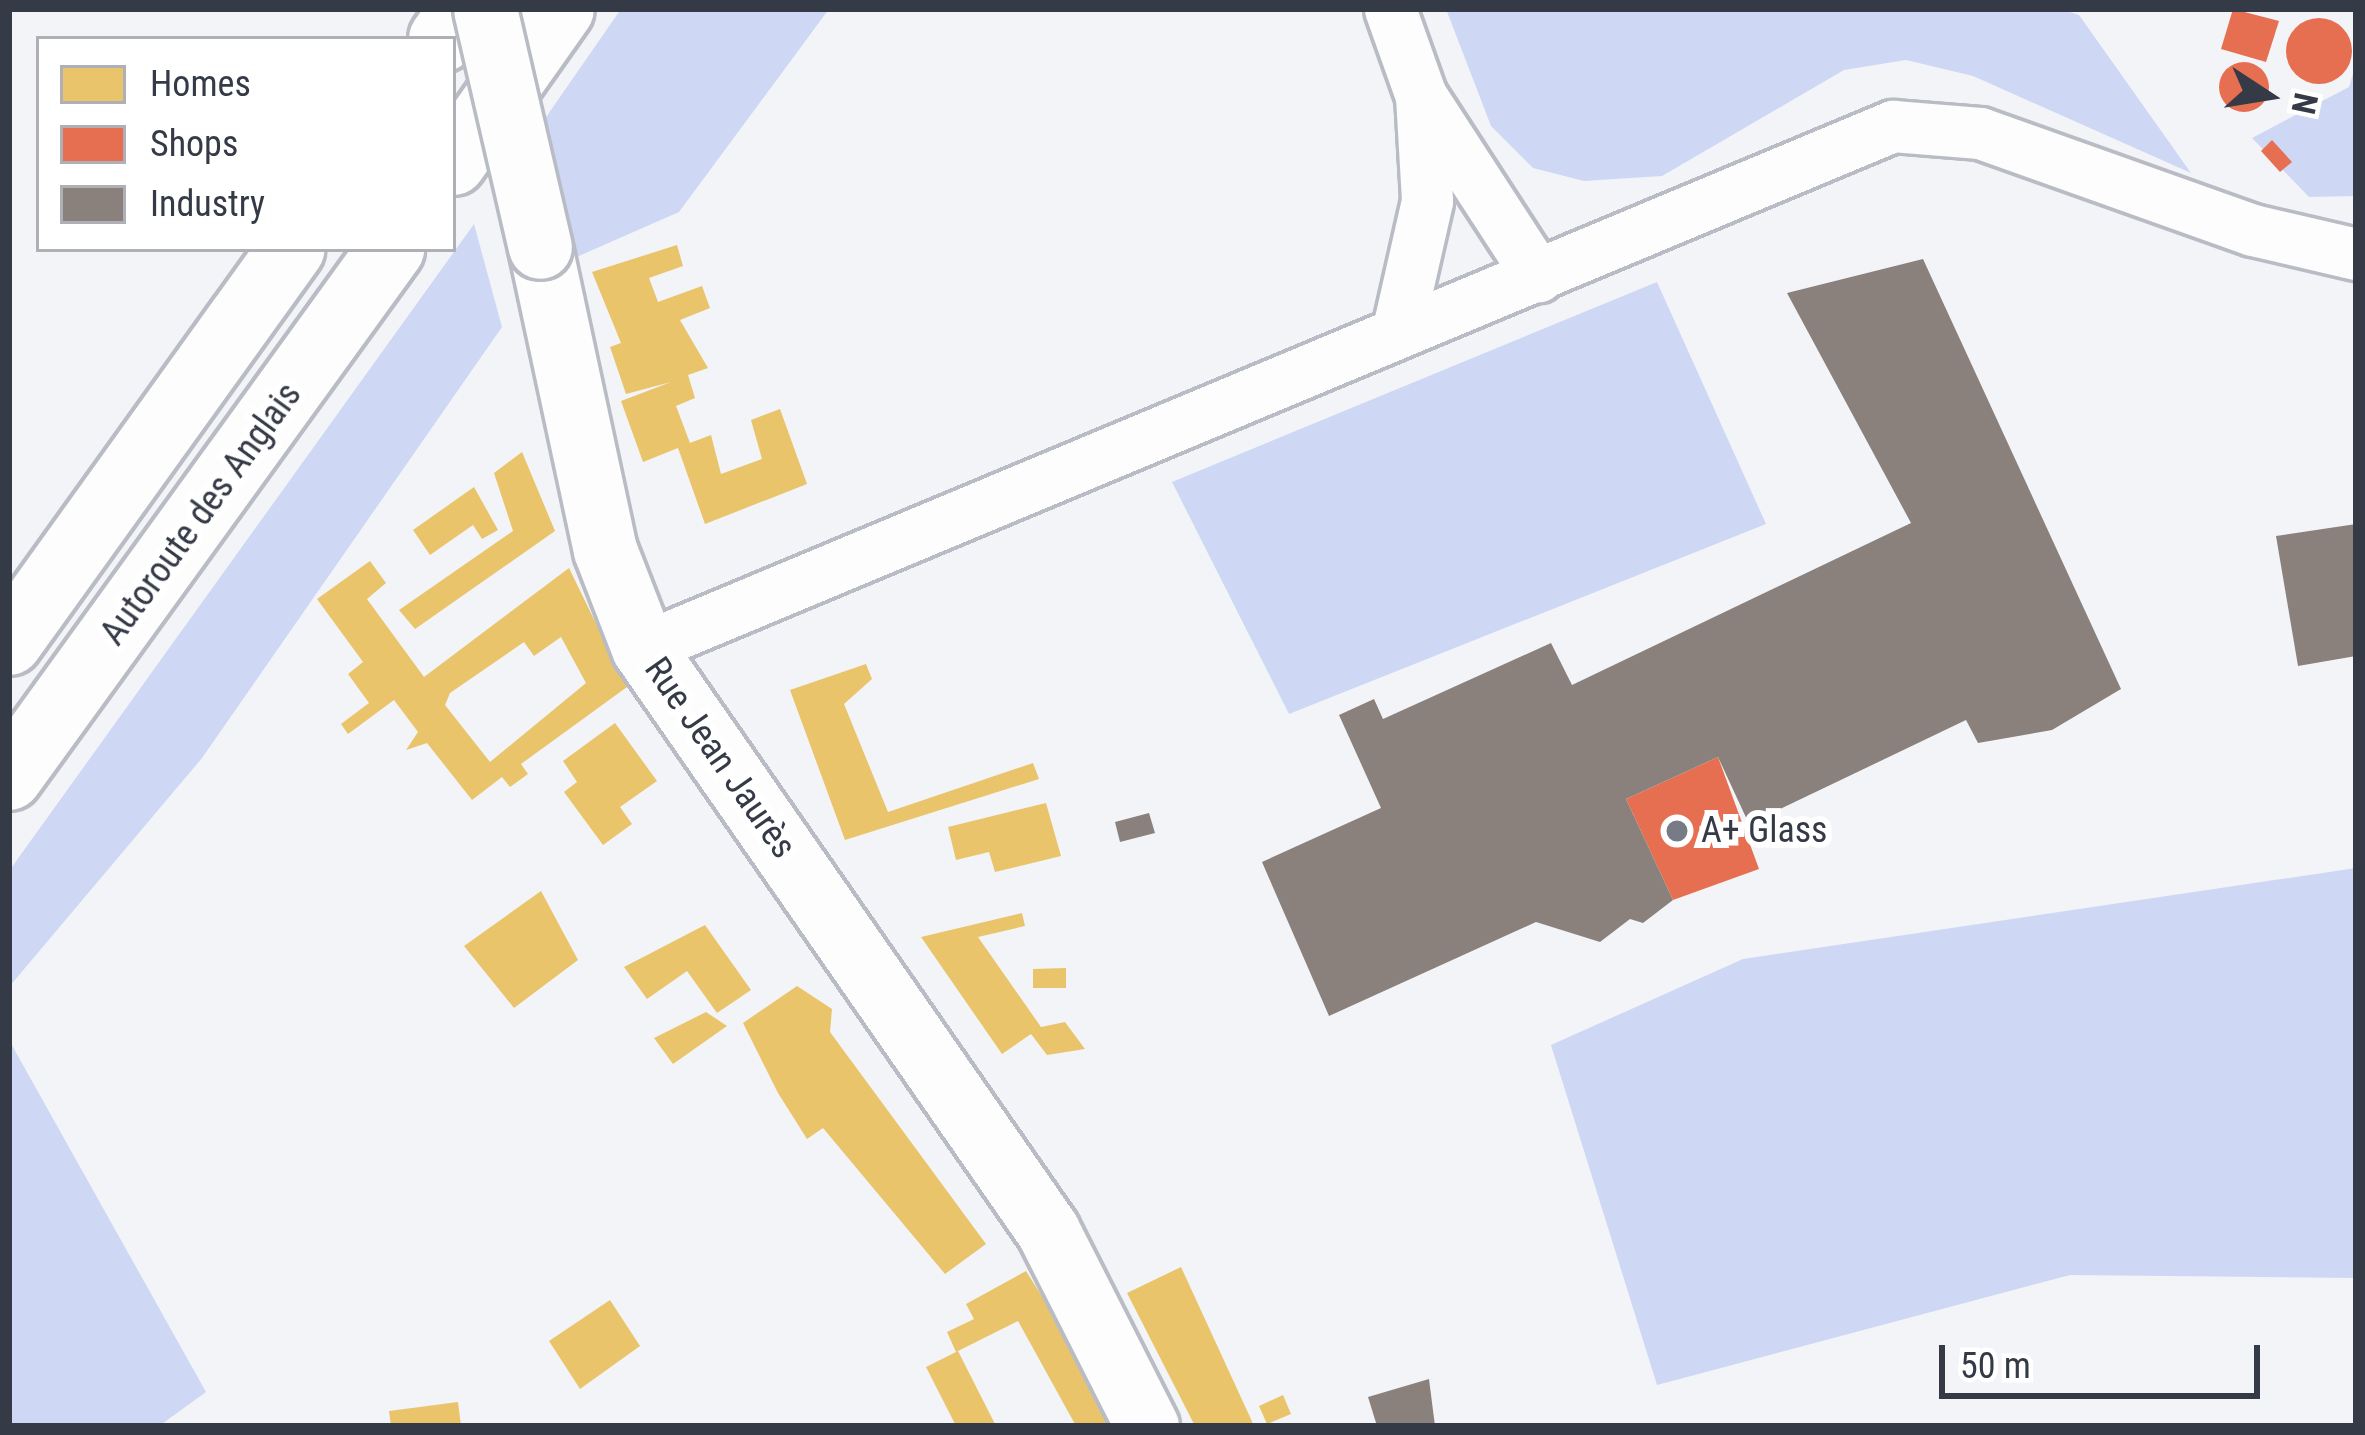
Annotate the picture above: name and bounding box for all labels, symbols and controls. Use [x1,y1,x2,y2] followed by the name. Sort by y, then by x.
[36,36,456,252] legend
[2209,36,2329,156] north arrow
[150,63,251,105] text: Homes
[2284,90,2326,118] text: N
[150,123,238,165] text: Shops
[150,183,265,225] text: Industry
[91,374,311,654] street label: Autoroute des Anglais
[635,649,805,867] street label: Rue Jean Jaurès
[1701,809,1828,853] place label: A+ Glass
[1664,818,1690,844] marker: A+ Glass
[1945,1321,2266,1395] scale bar
[1960,1345,2031,1387] text: 50 m

